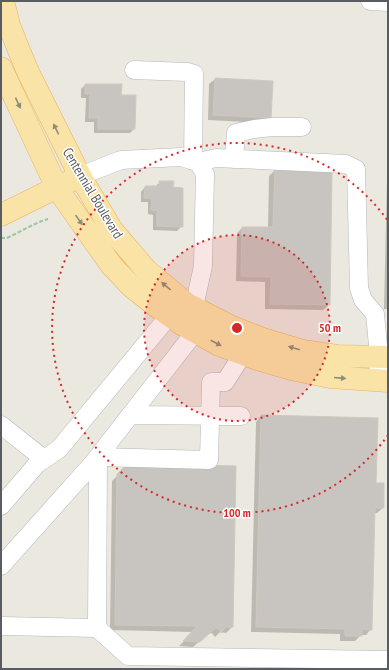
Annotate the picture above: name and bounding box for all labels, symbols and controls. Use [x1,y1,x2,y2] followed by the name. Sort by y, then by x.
[15,98,21,109] one-way arrow
[53,123,59,134] one-way arrow
[59,144,127,242] street label: Centennial Boulevard
[75,215,83,225] one-way arrow
[160,281,171,290] one-way arrow
[319,320,341,335] text: 50 m
[230,321,244,335] centre of rings
[210,340,221,346] one-way arrow
[287,345,299,351] one-way arrow
[334,375,346,381] one-way arrow
[223,505,251,520] text: 100 m

